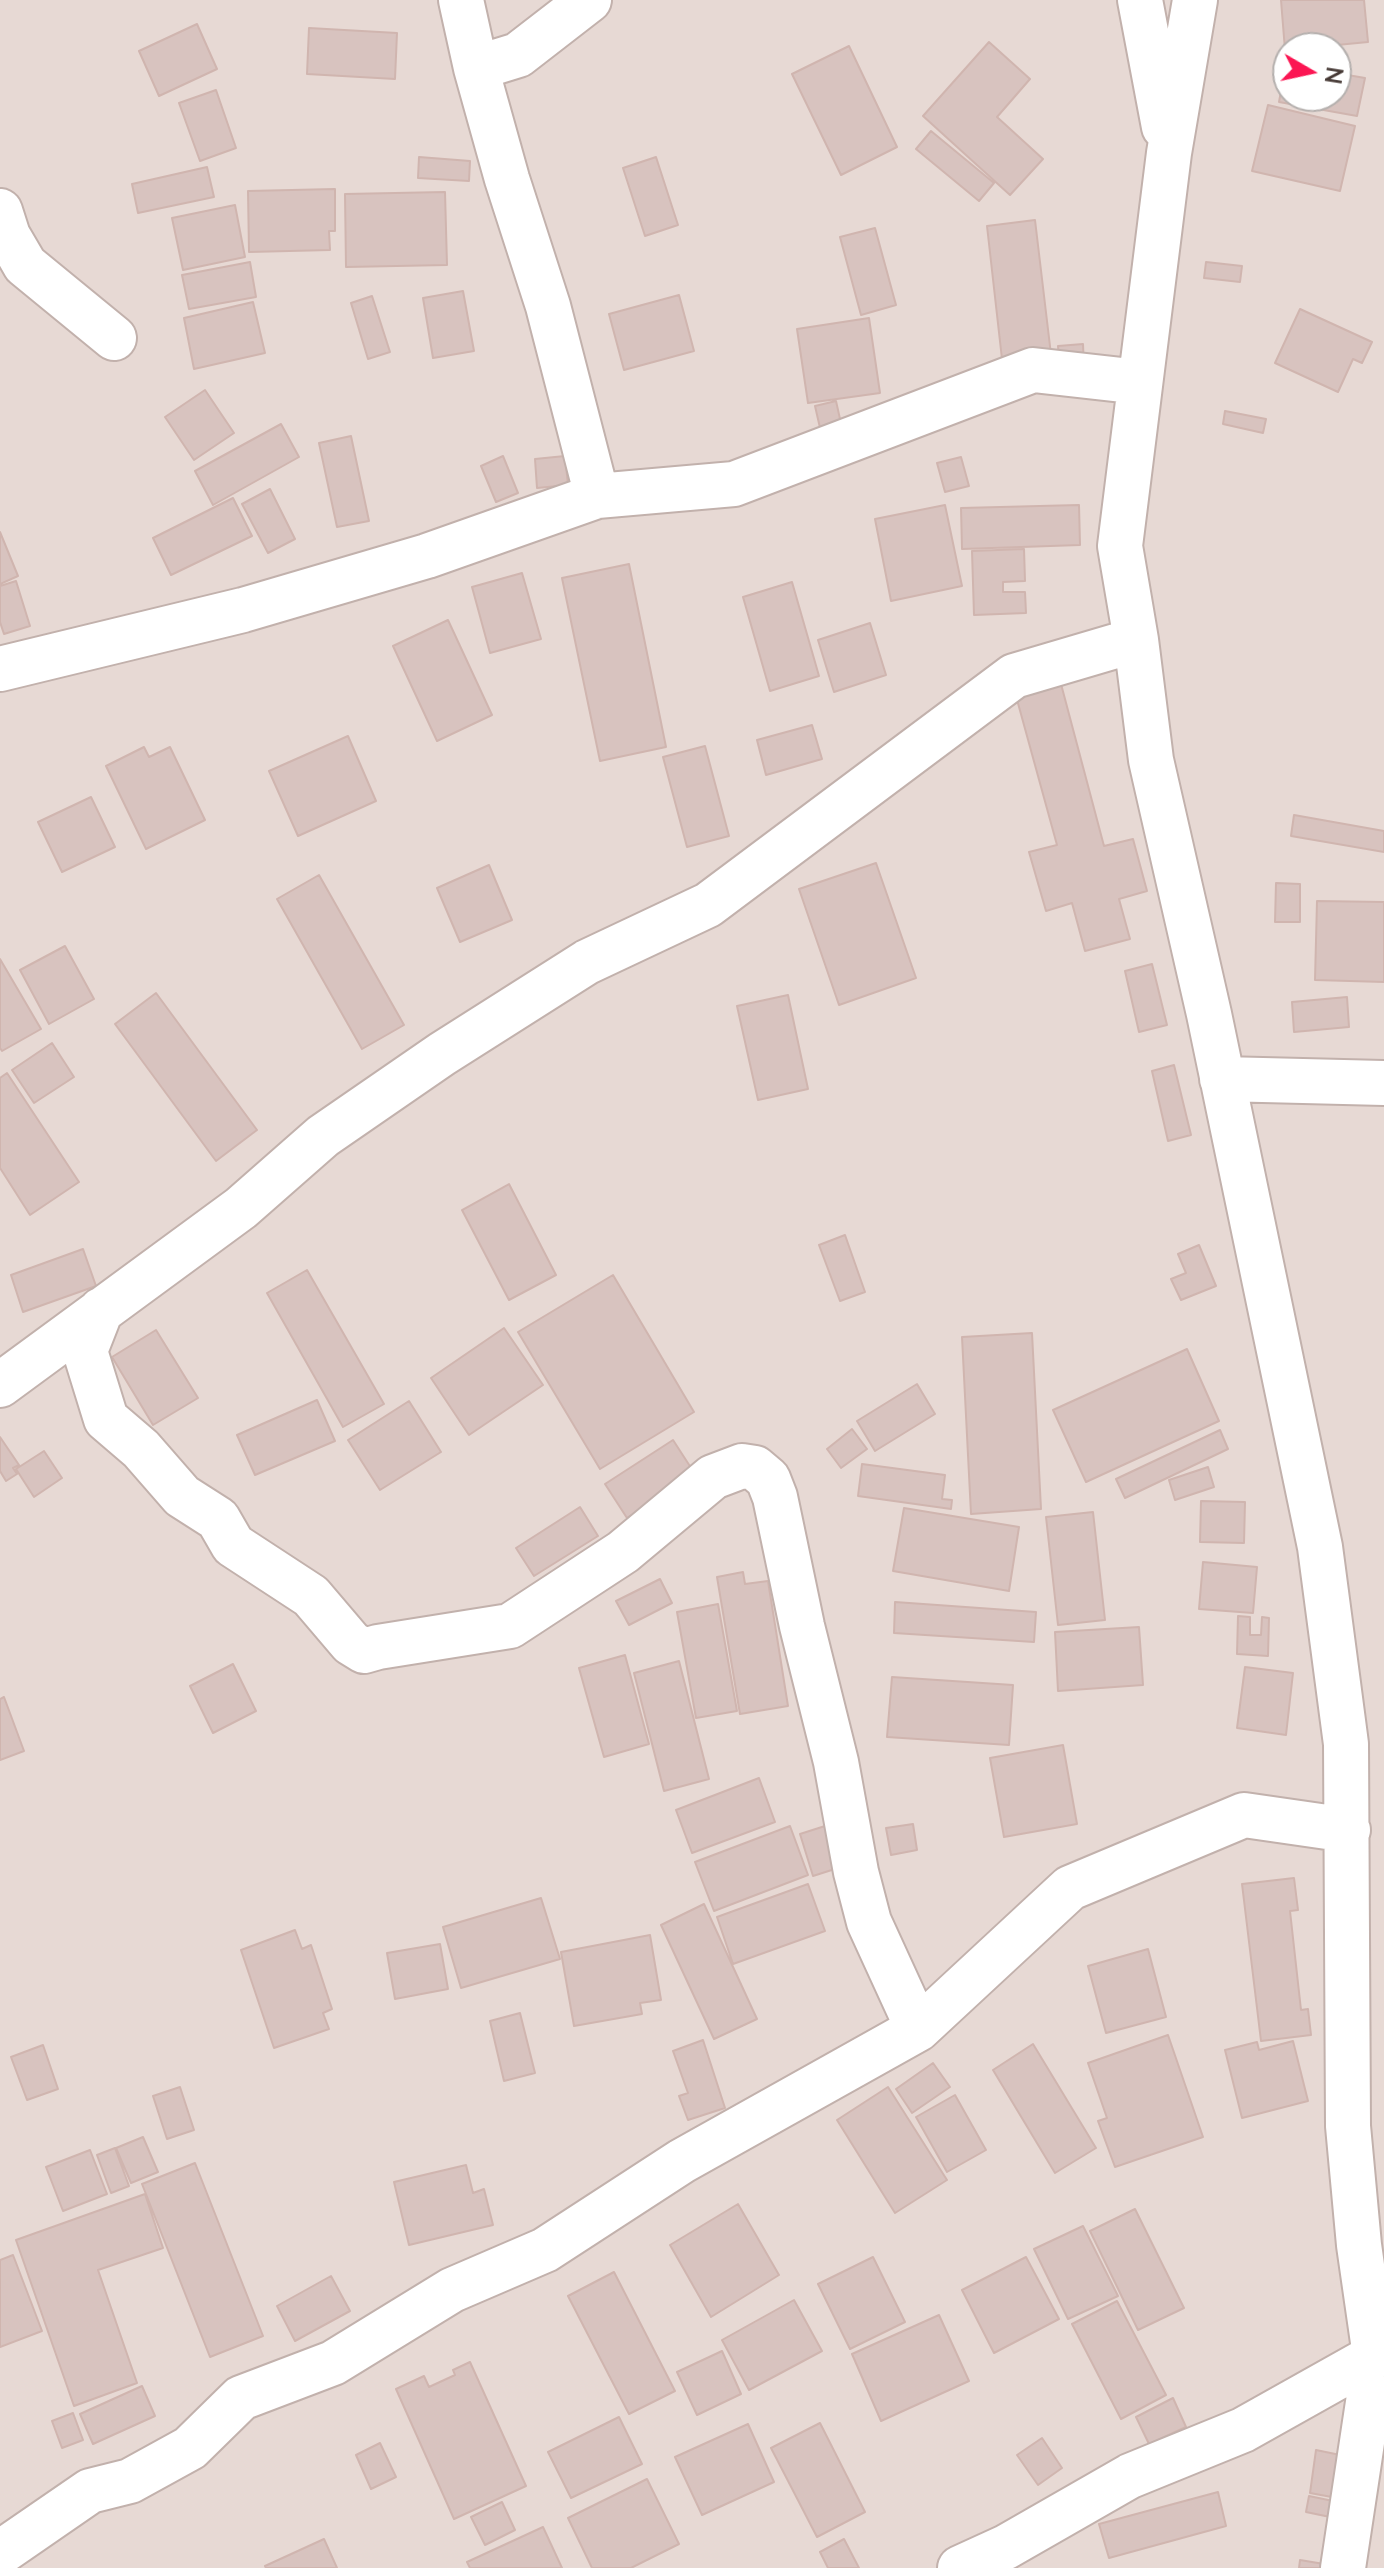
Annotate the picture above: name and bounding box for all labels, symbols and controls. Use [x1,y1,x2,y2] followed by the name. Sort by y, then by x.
[1272,32,1352,112] north arrow
[1320,65,1349,86] text: N

